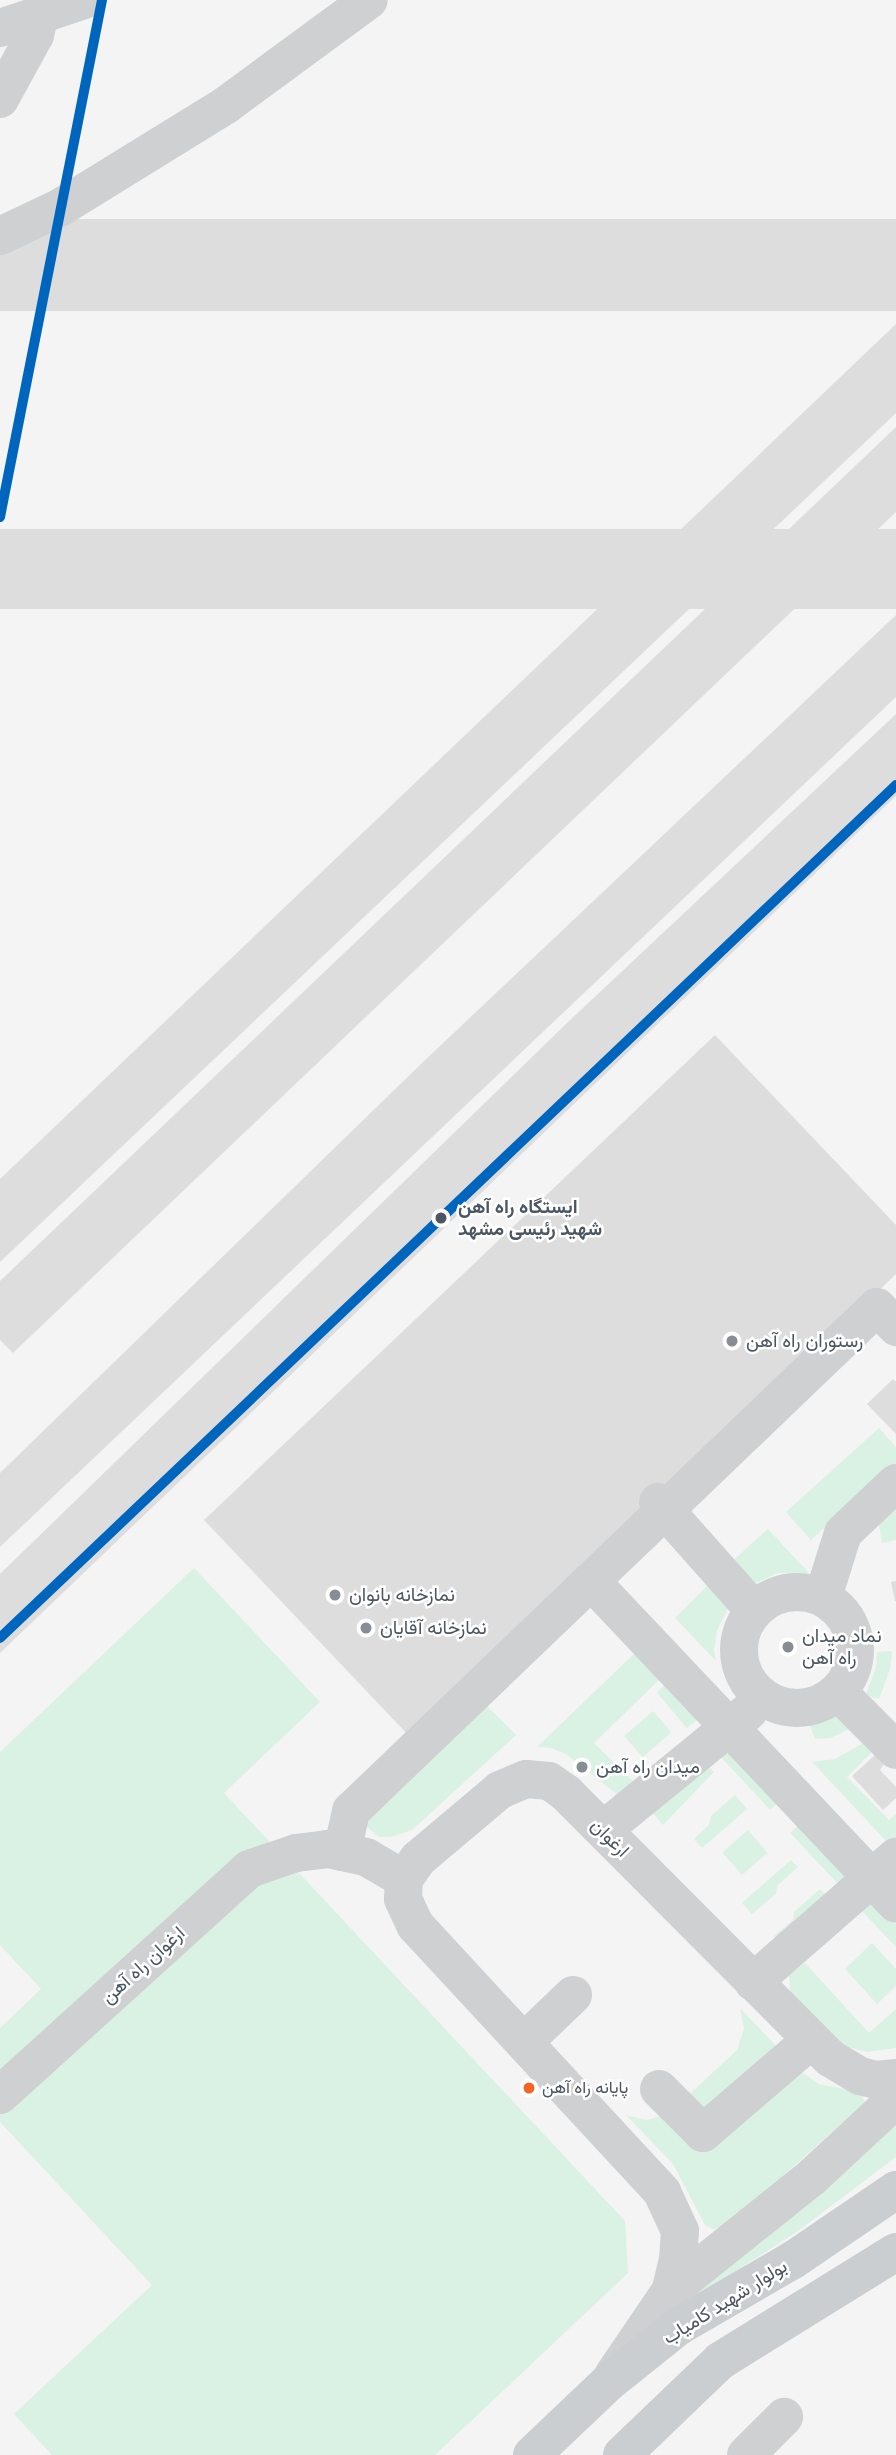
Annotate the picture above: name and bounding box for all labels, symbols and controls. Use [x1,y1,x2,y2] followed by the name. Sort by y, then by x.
[458,1196,602,1240] place label: ایستگاه راه آهن شهید رئیسی مشهد
[430,1207,452,1229] marker: ایستگاه راه آهن شهید رئیسی مشهد
[746,1330,863,1352] place label: رستوران راه آهن
[724,1333,740,1349] marker: رستوران راه آهن
[349,1584,455,1606] place label: نمازخانه بانوان
[327,1587,343,1603] marker: نمازخانه بانوان
[380,1617,487,1639] place label: نمازخانه آقایان
[358,1620,374,1636] marker: نمازخانه آقایان
[802,1625,882,1669] place label: نماد میدان راه آهن
[780,1639,796,1655] marker: نماد میدان راه آهن
[596,1756,700,1778] place label: میدان راه آهن
[574,1759,590,1775] marker: میدان راه آهن
[586,1814,634,1862] street label: ارغوان
[97,1922,189,2008] street label: ارغوان راه آهن
[542,2078,628,2098] place label: پایانه راه آهن
[522,2081,536,2095] marker: پایانه راه آهن
[659,2255,791,2349] street label: بولوار شهید کامیاب

